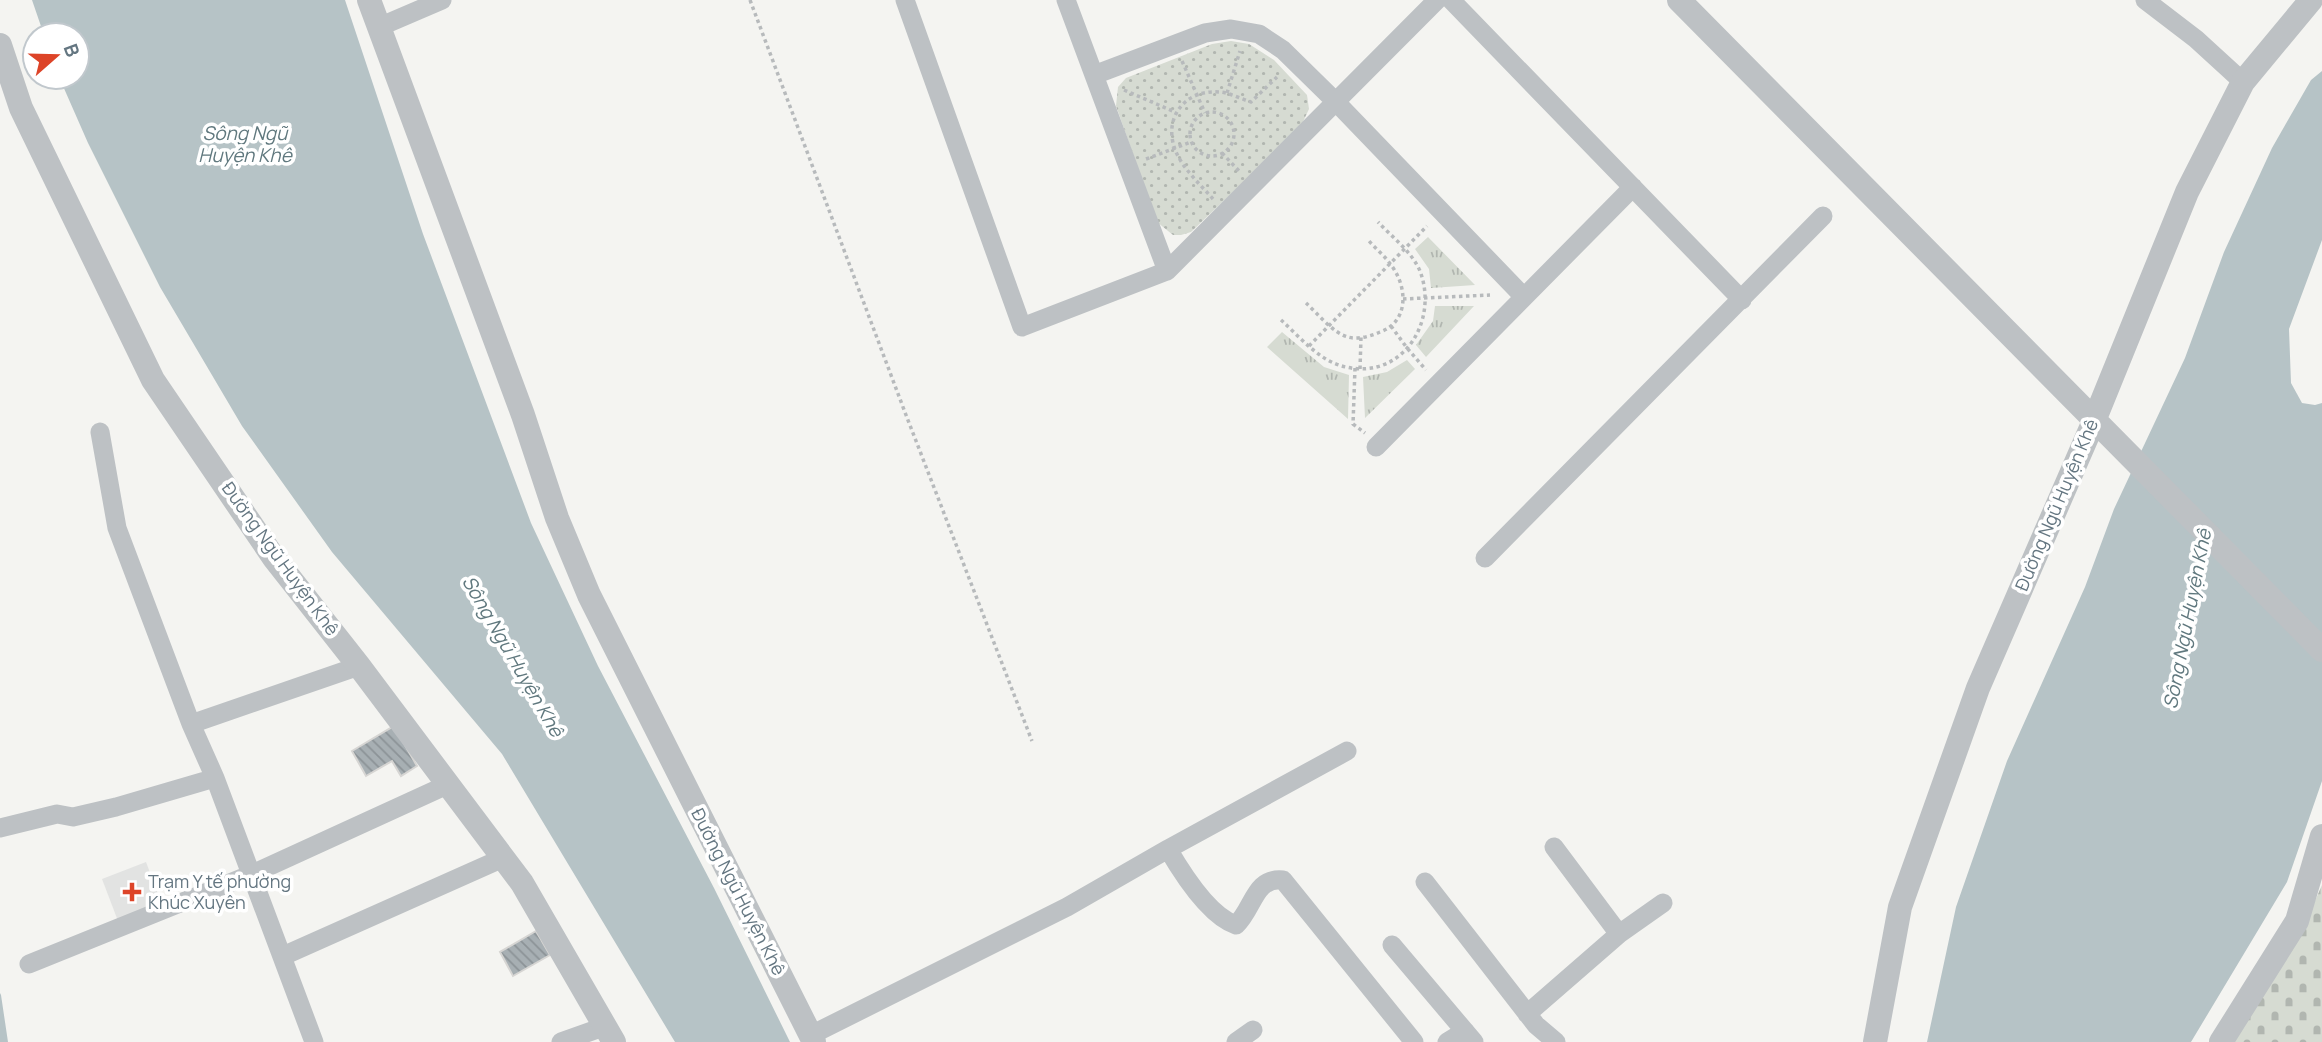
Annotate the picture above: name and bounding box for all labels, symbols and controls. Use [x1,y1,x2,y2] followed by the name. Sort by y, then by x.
[21,21,91,91] north arrow
[58,40,86,60] text: B
[198,120,294,168] water label: Sông Ngũ Huyện Khê
[2009,415,2103,594] street label: Đường Ngũ Huyện Khê
[217,477,345,640] street label: Đường Ngũ Huyện Khê
[2157,525,2217,711] water label: Sông Ngũ Huyện Khê
[456,571,571,743] water label: Sông Ngũ Huyện Khê
[686,804,791,979] street label: Đường Ngũ Huyện Khê
[148,869,291,914] place label: Trạm Y tế phường Khúc Xuyên
[122,882,142,902] marker: Trạm Y tế phường Khúc Xuyên

